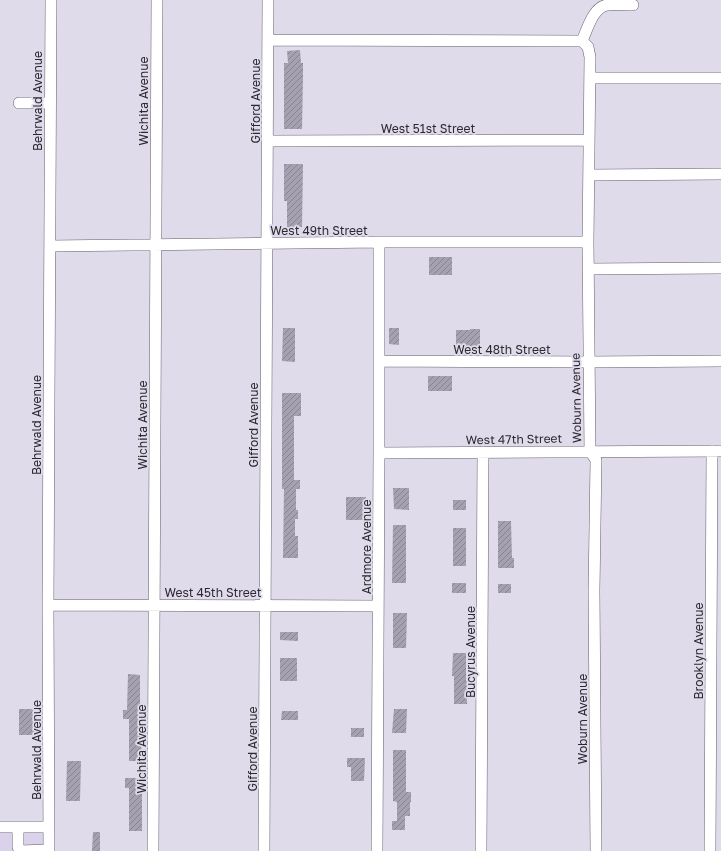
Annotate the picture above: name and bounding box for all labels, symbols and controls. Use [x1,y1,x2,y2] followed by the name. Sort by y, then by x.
[30,51,45,151] street label: Behrwald Avenue
[136,57,151,145] street label: Wichita Avenue
[248,58,263,143] street label: Gifford Avenue
[381,121,476,136] street label: West 51st Street
[270,223,368,238] street label: West 49th Street
[453,342,551,357] street label: West 48th Street
[568,353,584,443] street label: Woburn Avenue
[29,375,44,475] street label: Behrwald Avenue
[135,381,150,469] street label: Wichita Avenue
[246,382,261,467] street label: Gifford Avenue
[466,431,563,447] street label: West 47th Street
[359,500,374,594] street label: Ardmore Avenue
[164,585,262,600] street label: West 45th Street
[691,603,706,699] street label: Brooklyn Avenue
[463,606,478,698] street label: Bucyrus Avenue
[575,674,590,764] street label: Woburn Avenue
[29,700,44,800] street label: Behrwald Avenue
[134,705,149,793] street label: Wichita Avenue
[245,706,260,791] street label: Gifford Avenue

